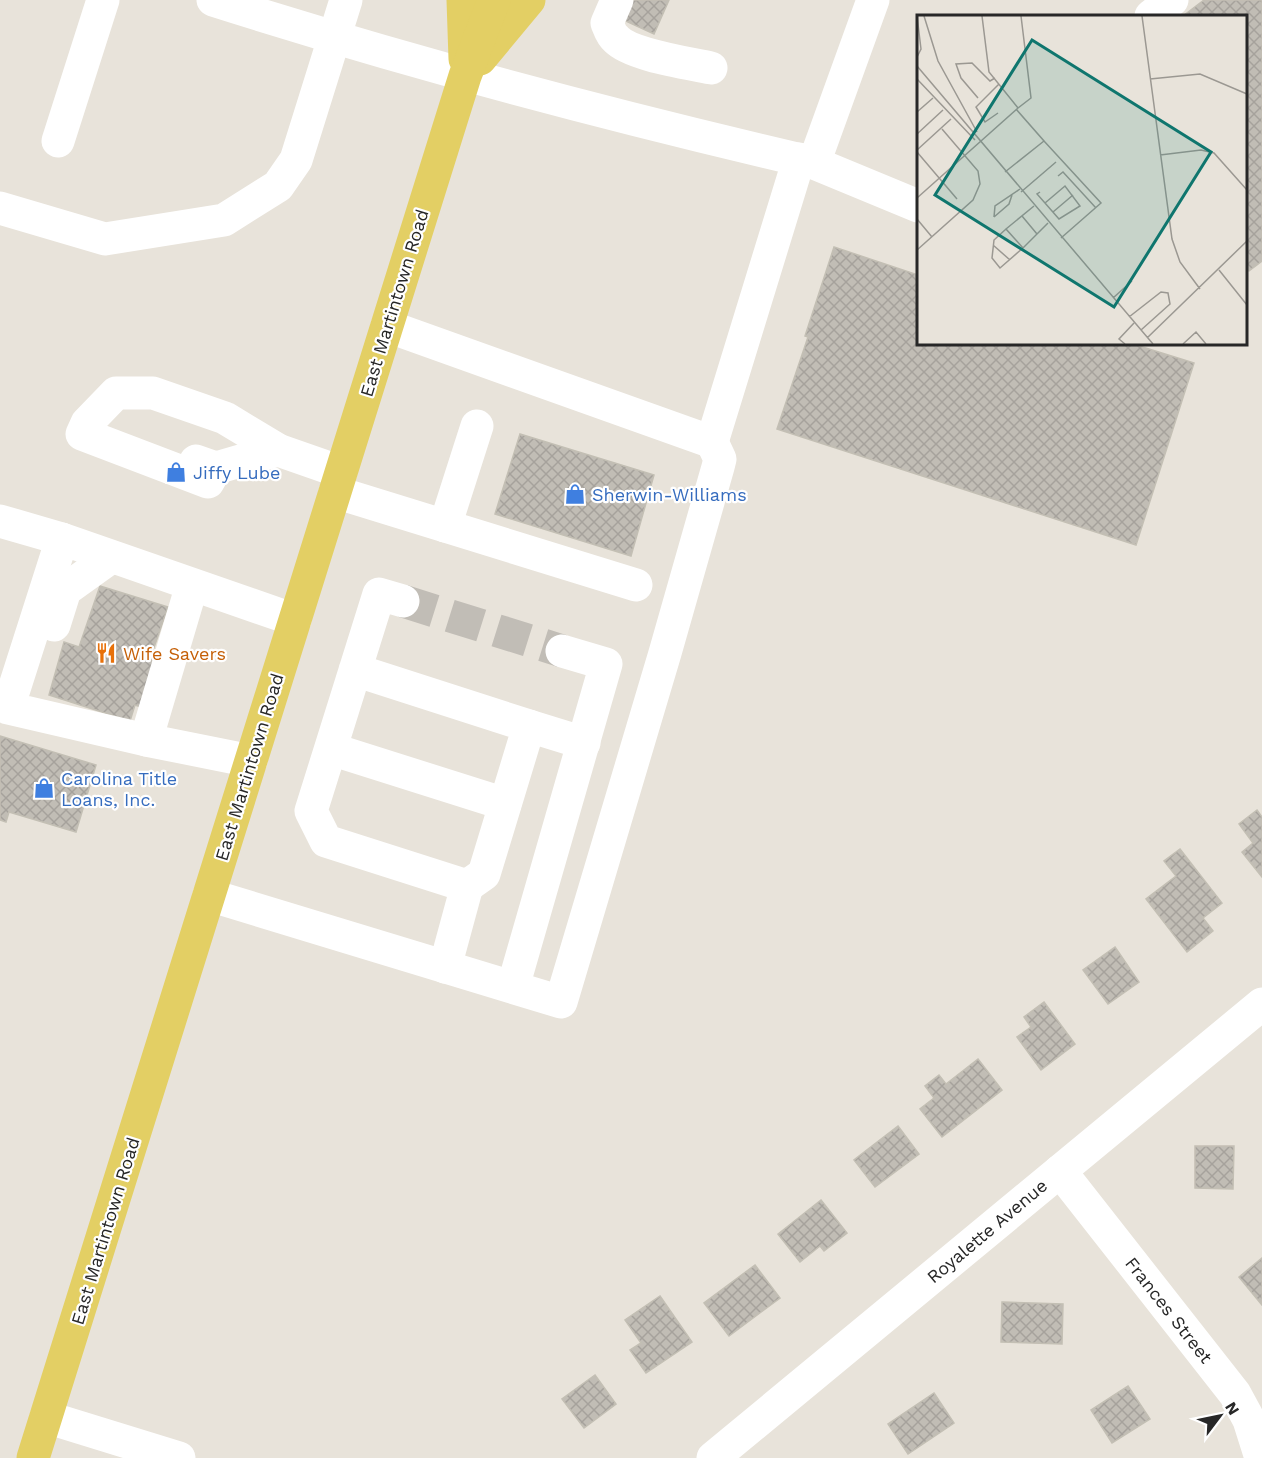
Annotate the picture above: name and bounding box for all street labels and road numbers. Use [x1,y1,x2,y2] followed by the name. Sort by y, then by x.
[355,207,433,399] street label: East Martintown Road
[210,671,288,863] street label: East Martintown Road
[66,1135,144,1327] street label: East Martintown Road
[923,1175,1051,1287] street label: Royalette Avenue
[1121,1253,1217,1368] street label: Frances Street

